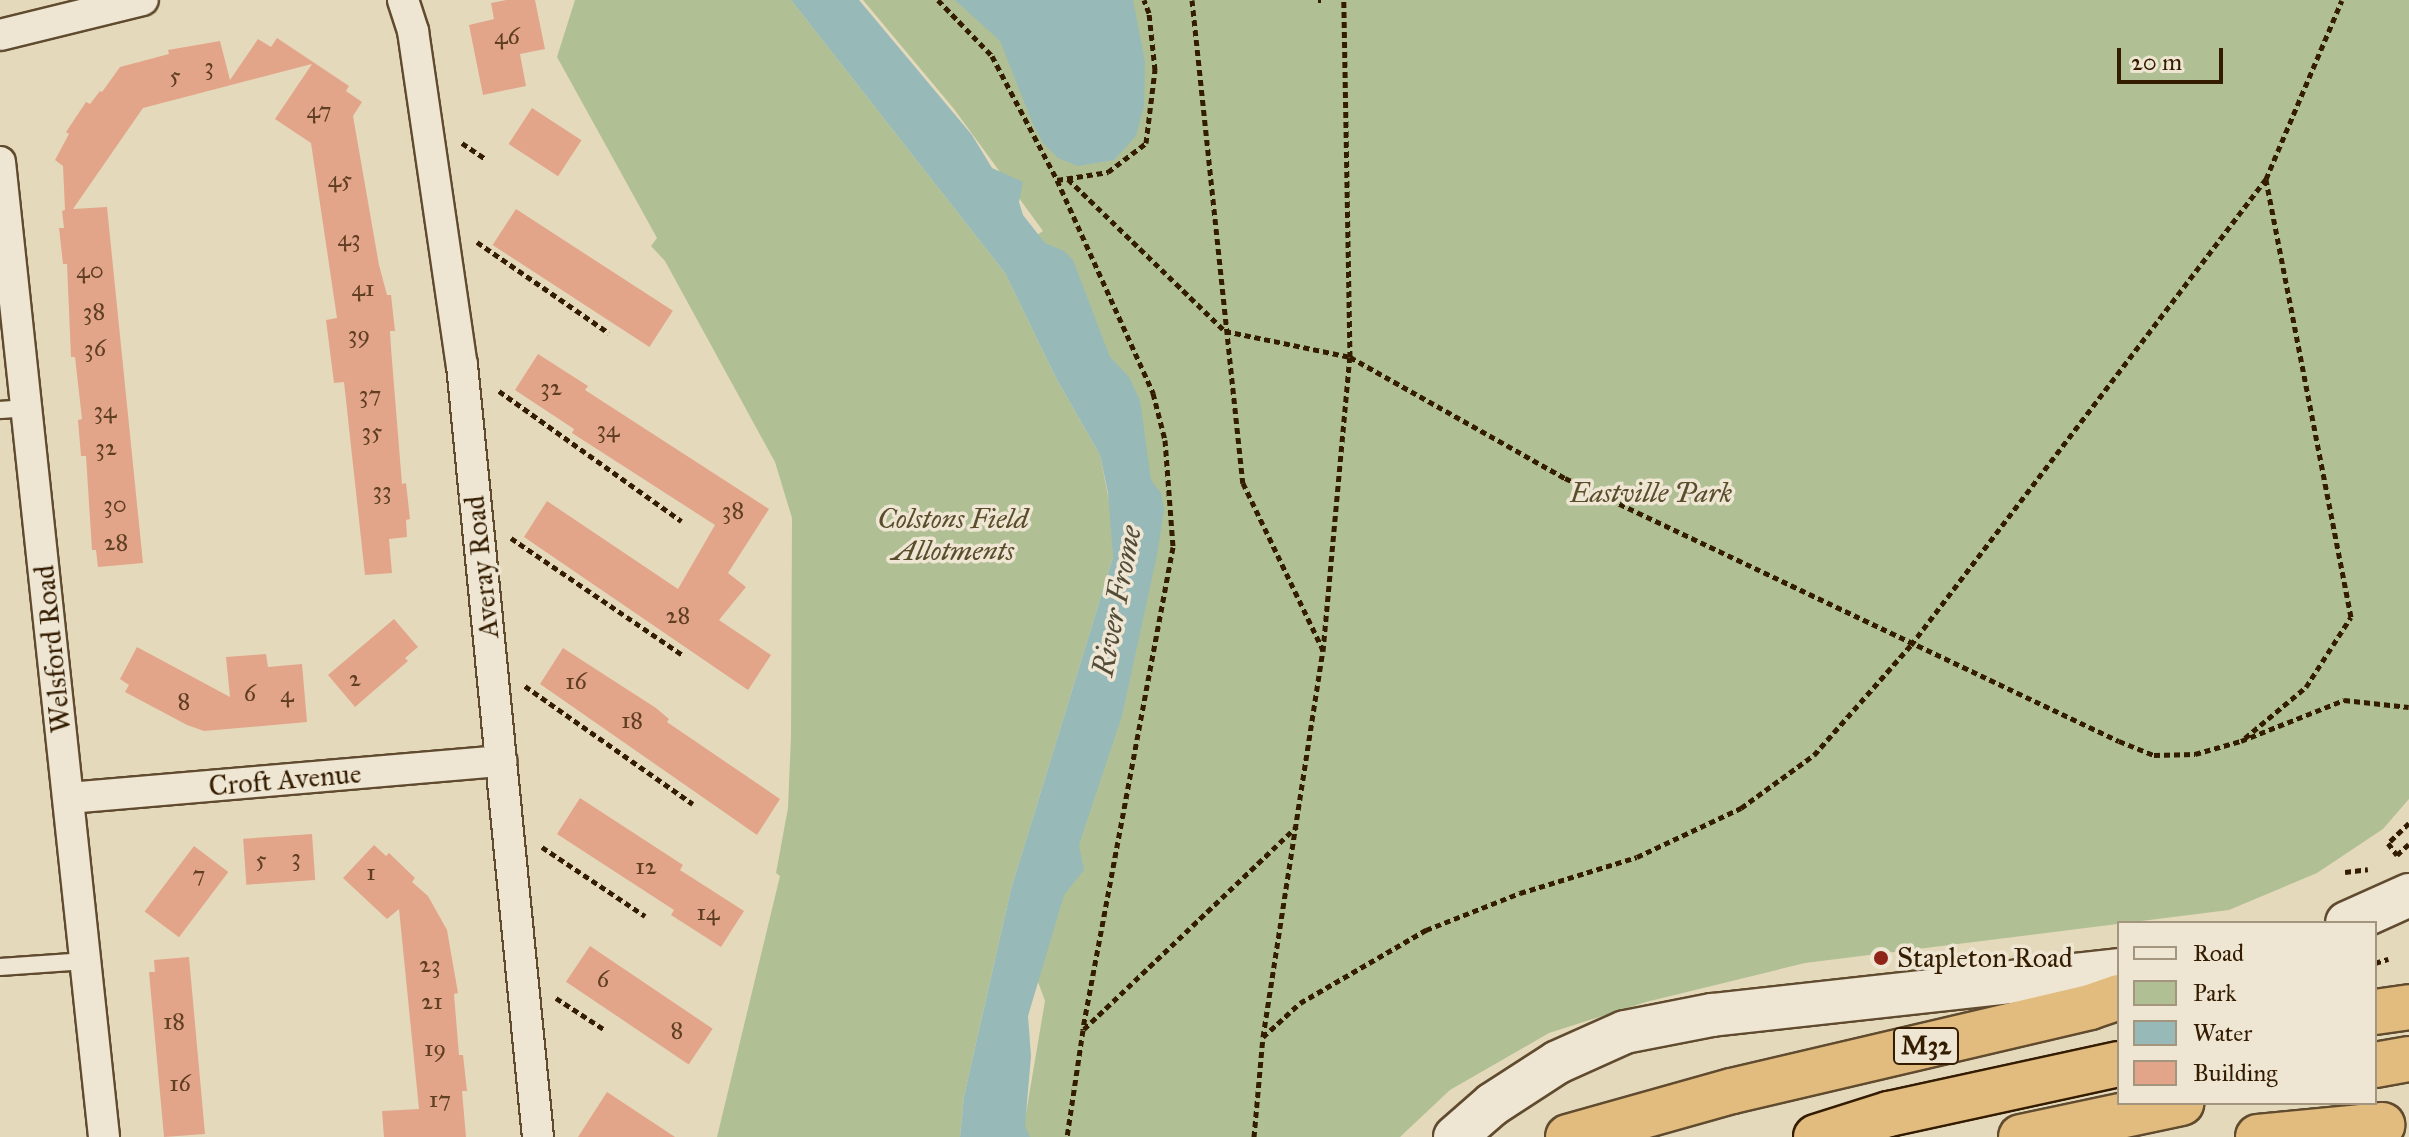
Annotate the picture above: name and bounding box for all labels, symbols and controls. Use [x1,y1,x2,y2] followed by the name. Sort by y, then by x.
[494,23,520,51] house number: 46
[2121,32,2227,82] scale bar
[2131,47,2182,77] text: 20 m
[204,53,214,81] house number: 3
[169,62,181,90] house number: 5
[306,97,332,125] house number: 47
[328,166,352,194] house number: 45
[338,225,360,253] house number: 43
[76,257,104,285] house number: 40
[352,275,374,303] house number: 41
[83,298,105,326] house number: 38
[348,321,370,349] house number: 39
[84,335,106,363] house number: 36
[540,374,562,402] house number: 32
[359,381,381,409] house number: 37
[94,397,116,425] house number: 34
[597,416,619,444] house number: 34
[362,418,382,446] house number: 35
[95,434,117,462] house number: 32
[1570,476,1732,510] park label: Eastville Park
[372,477,392,505] house number: 33
[103,491,127,519] house number: 30
[458,494,506,640] street label: Averay Road
[722,497,744,525] house number: 38
[878,502,1028,568] park label: Colstons Field Allotments
[1085,523,1149,679] water label: River Frome
[104,529,128,557] house number: 28
[27,563,79,735] street label: Welsford Road
[666,602,690,630] house number: 28
[349,665,361,693] house number: 2
[565,668,587,696] house number: 16
[244,680,256,708] house number: 6
[280,681,294,709] house number: 4
[178,688,190,716] house number: 8
[621,707,643,735] house number: 18
[207,757,363,803] street label: Croft Avenue
[291,844,301,872] house number: 3
[255,846,267,874] house number: 5
[635,853,657,881] house number: 12
[366,859,376,887] house number: 1
[193,861,205,889] house number: 7
[697,899,719,927] house number: 14
[2117,921,2377,1105] legend
[2193,938,2244,968] text: Road
[1897,941,2073,975] place label: Stapleton Road
[1872,949,1890,967] marker: Stapleton Road
[419,951,441,979] house number: 23
[597,966,609,994] house number: 6
[2193,978,2236,1008] text: Park
[421,988,443,1016] house number: 21
[163,1008,185,1036] house number: 18
[671,1017,683,1045] house number: 8
[2193,1018,2252,1048] text: Water
[1892,1024,1960,1068] road number: M32
[424,1035,446,1063] house number: 19
[2193,1058,2278,1088] text: Building
[169,1070,191,1098] house number: 16
[429,1086,451,1114] house number: 17

